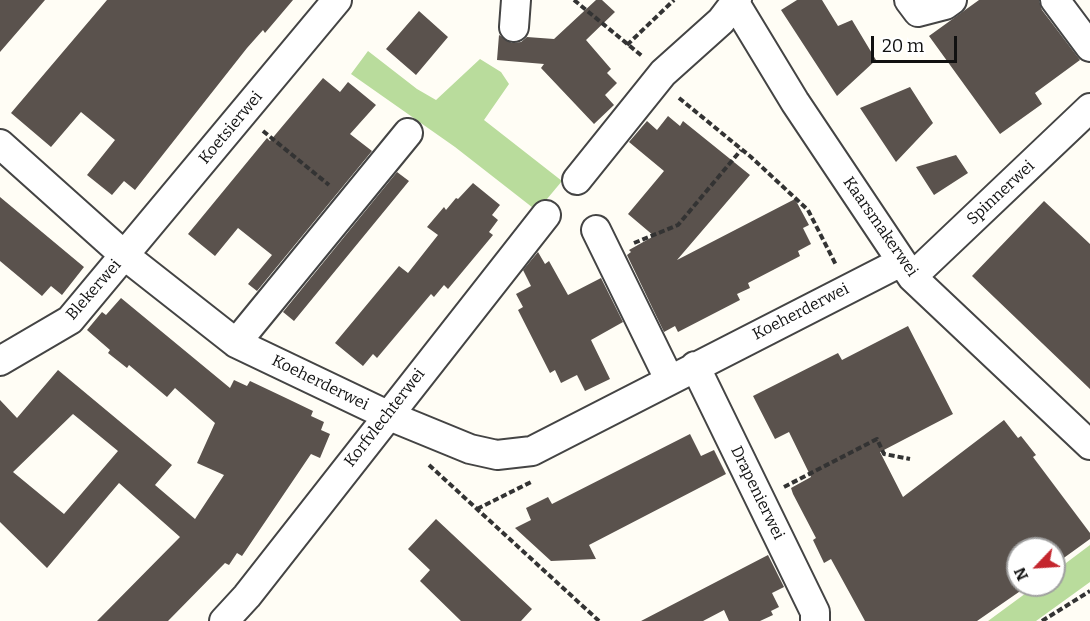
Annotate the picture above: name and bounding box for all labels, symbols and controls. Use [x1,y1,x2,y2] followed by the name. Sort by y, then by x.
[874,24,960,62] scale bar
[882,35,924,57] text: 20 m
[195,88,267,168] street label: Koetsierwei
[963,157,1039,229] street label: Spinnerwei
[839,174,921,280] street label: Kaarsmakerwei
[63,256,125,324] street label: Blekerwei
[750,280,852,344] street label: Koeherderwei
[268,351,372,415] street label: Koeherderwei
[341,365,429,471] street label: Korfvlechterwei
[726,443,788,543] street label: Drapenierwei
[1006,537,1066,597] north arrow
[1010,564,1032,584] text: N

